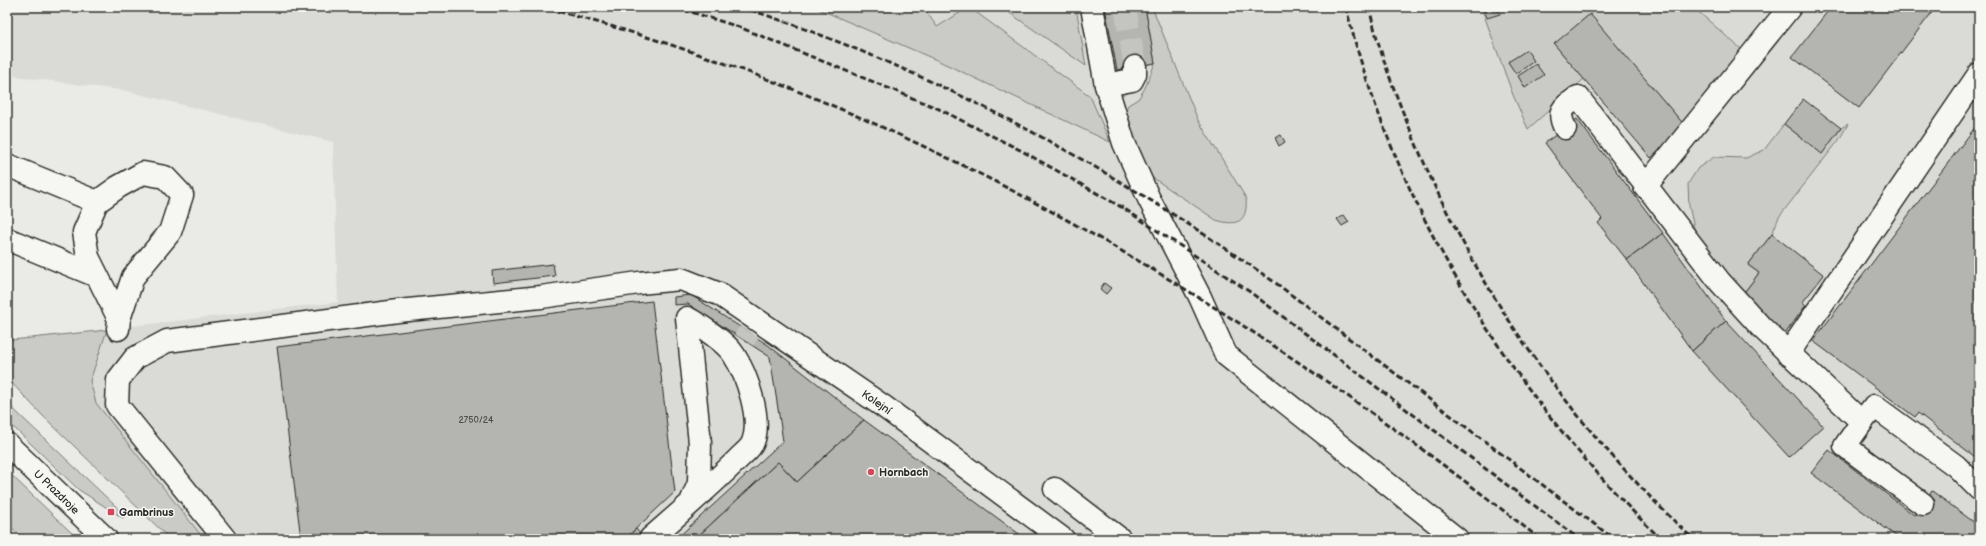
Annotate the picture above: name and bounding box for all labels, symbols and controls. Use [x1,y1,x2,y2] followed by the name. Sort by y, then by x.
[859,387,894,417] street label: Kolejní
[459,415,494,426] house number: 2750/24
[879,466,928,479] place label: Hornbach
[31,467,82,517] street label: U Prazdroje
[866,467,876,477] marker: Hornbach
[119,506,174,519] place label: Gambrinus
[106,507,116,517] marker: Gambrinus

